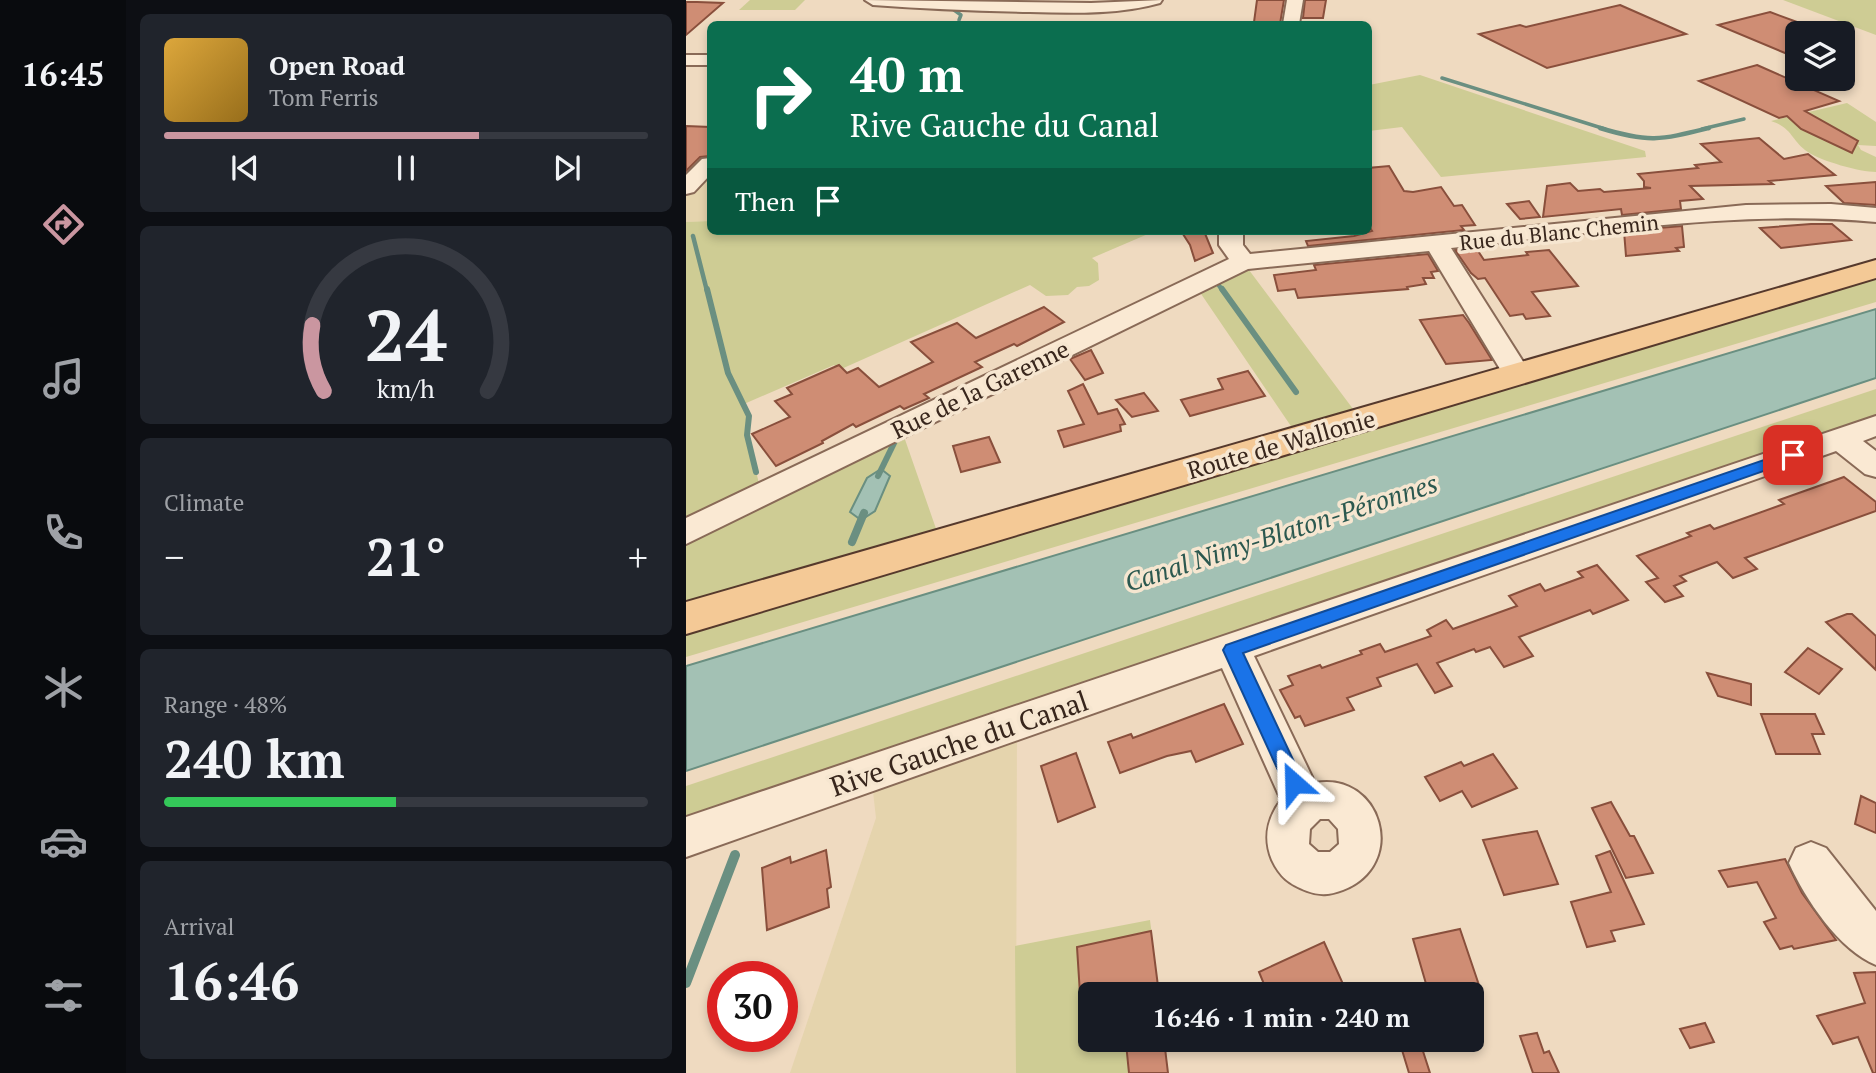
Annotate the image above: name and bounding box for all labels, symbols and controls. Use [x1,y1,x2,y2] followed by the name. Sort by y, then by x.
[1785,21,1855,91] map controls
[1785,21,1855,91] button: layers
[850,41,964,106] text: 40 m
[269,48,405,82] text: Open Road
[735,49,826,140] icon: right
[21,53,105,95] text: 16:45
[269,82,379,113] text: Tom Ferris
[850,104,1159,146] text: Rive Gauche du Canal
[226,149,264,187] icon: previous
[387,149,425,187] icon: pause
[548,149,586,187] icon: next
[809,182,847,220] icon: arrive
[735,184,795,218] text: Then
[39,200,88,249] icon: directions
[1458,208,1661,256] street label: Rue du Blanc Chemin
[365,285,447,382] text: 24
[886,332,1074,446] street label: Rue de la Garenne
[39,354,88,403] icon: music
[377,371,435,404] text: km/h
[1183,402,1379,486] street label: Route de Wallonie
[1763,425,1823,485] pin
[1774,436,1812,474] icon: arrive
[1120,465,1442,599] water label: Canal Nimy-Blaton-Péronnes
[164,487,244,518] text: Climate
[39,508,88,557] icon: phone
[366,522,446,591] text: 21°
[164,532,184,582] text: −
[628,532,648,582] text: +
[39,663,88,712] icon: climate
[825,681,1093,805] street label: Rive Gauche du Canal
[164,689,287,720] text: Range · 48%
[164,724,345,793] text: 240 km
[1257,746,1331,820] position arrow
[39,817,88,866] icon: car
[164,911,235,942] text: Arrival
[164,946,299,1015] text: 16:46
[707,961,798,1052] speed limit sign: 30
[39,971,88,1020] icon: filters
[1152,1000,1410,1034] text: 16:46 · 1 min · 240 m

